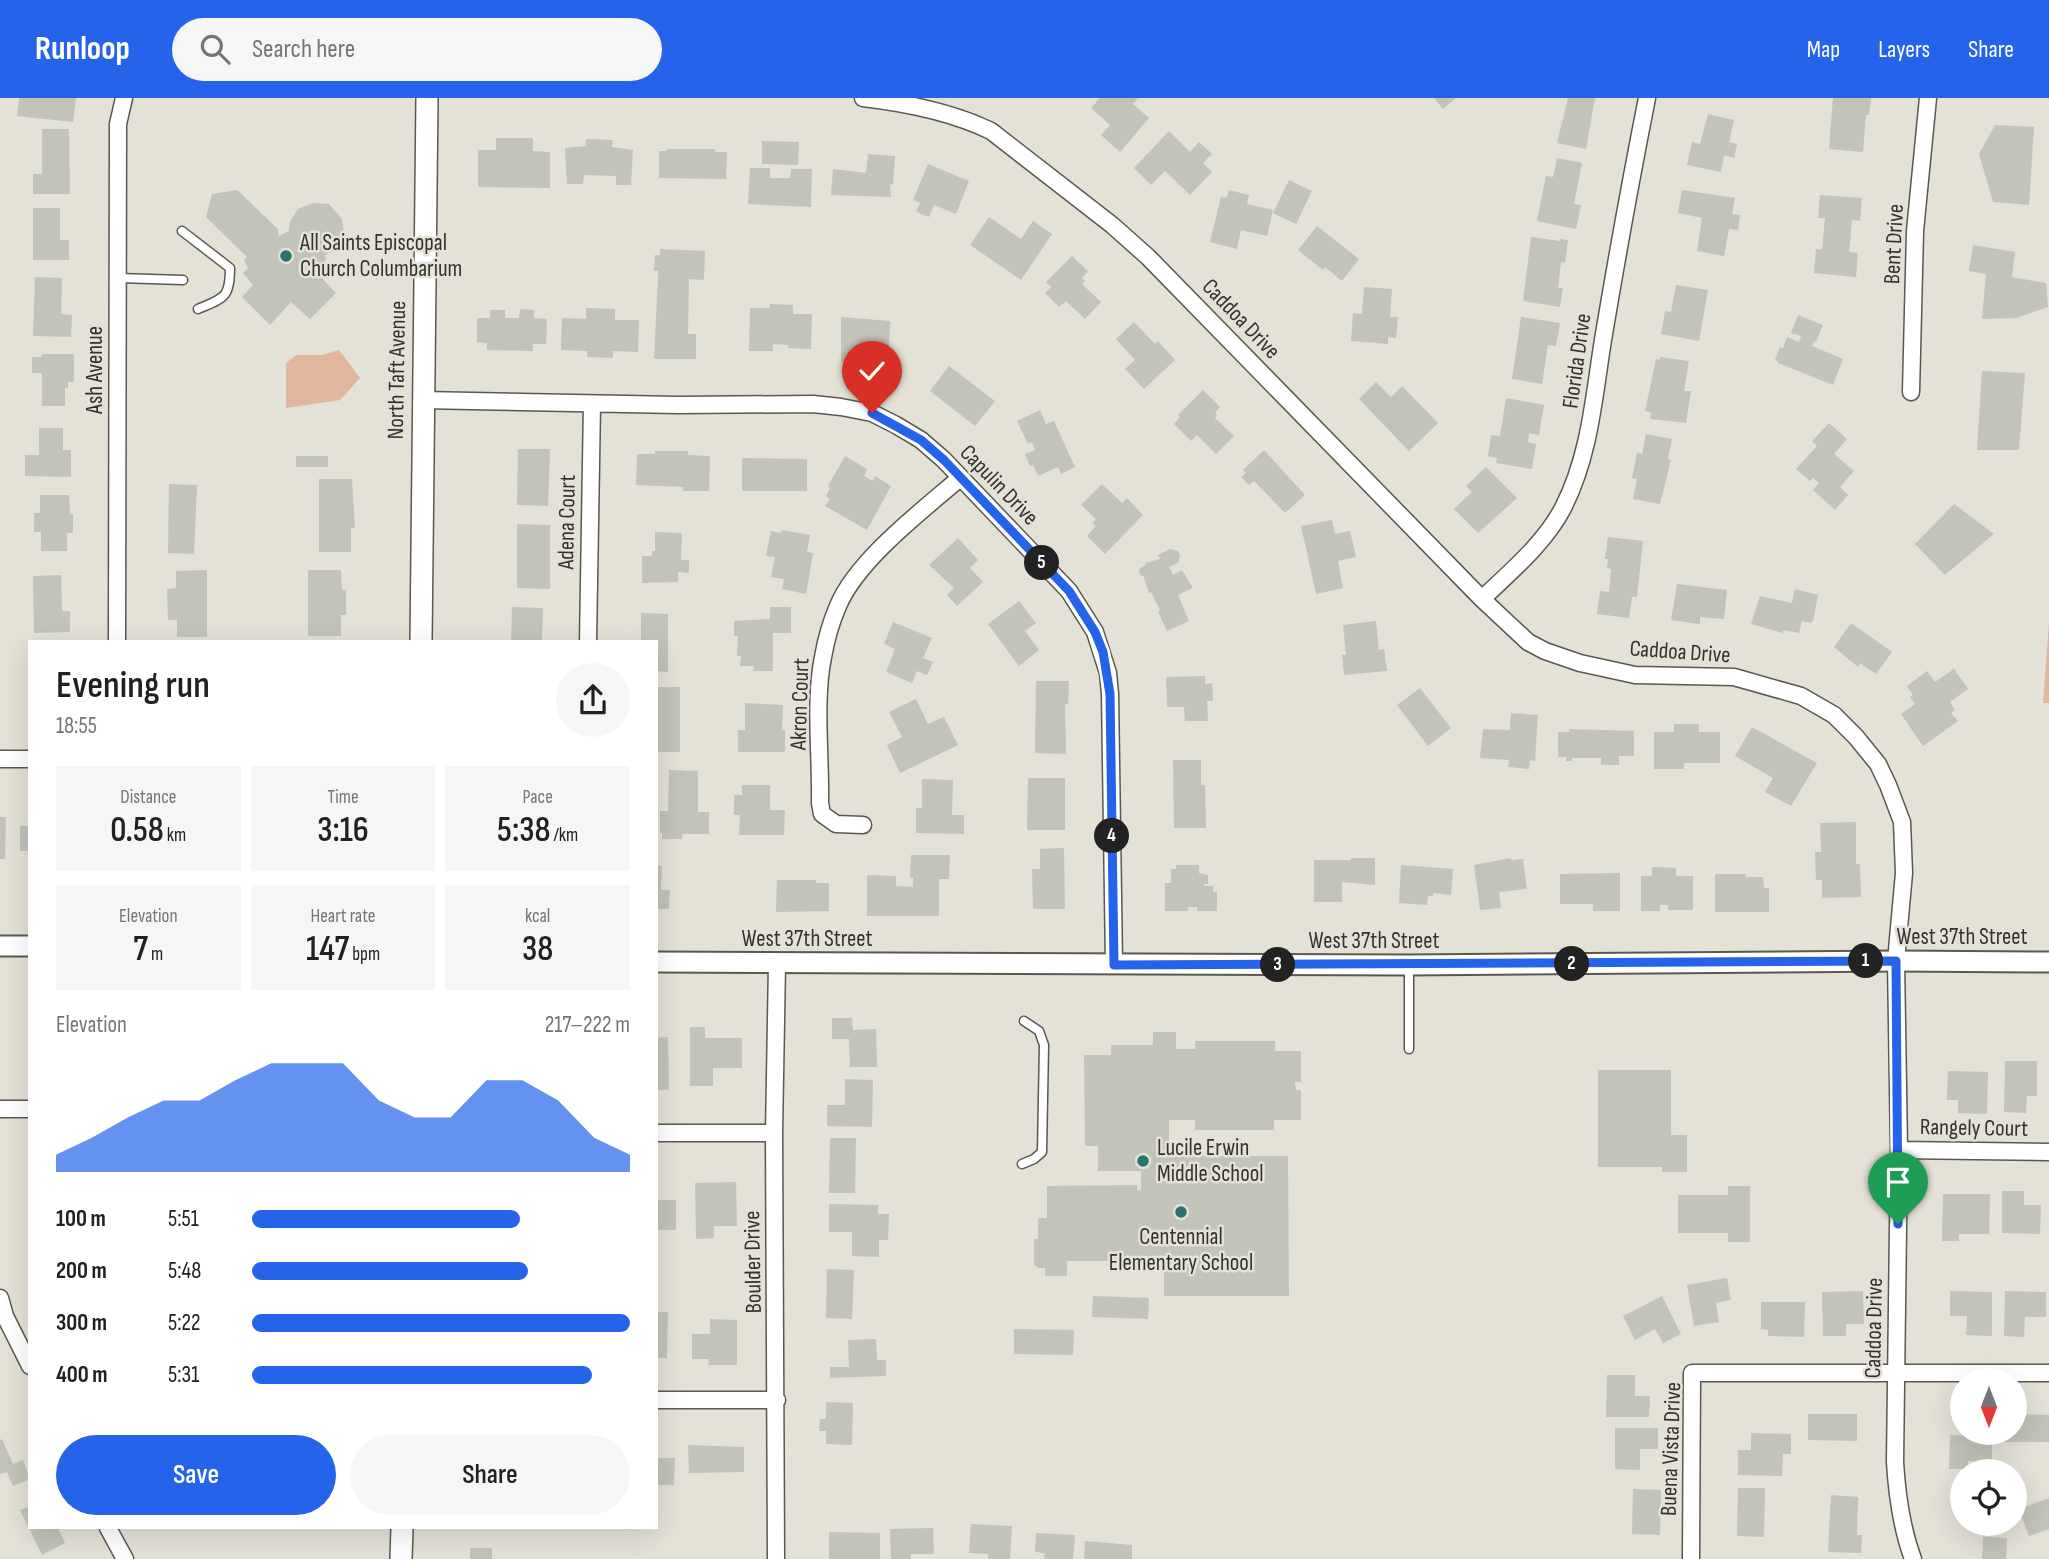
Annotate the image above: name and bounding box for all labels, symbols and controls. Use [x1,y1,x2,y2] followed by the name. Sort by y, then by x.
[172,18,662,81] search box
[35,29,130,69] text: Runloop
[196,30,234,68] icon: search
[252,34,355,65] text: Search here
[1807,35,1840,64] text: Map
[1878,35,1930,64] text: Layers
[1968,35,2014,64] text: Share
[1878,203,1910,285] street label: Bent Drive
[299,229,462,283] place label: All Saints Episcopal Church Columbarium
[278,248,294,264] marker: All Saints Episcopal Church Columbarium
[1196,273,1286,365] street label: Caddoa Drive
[382,300,412,440] street label: North Taft Avenue
[1556,312,1598,410] street label: Florida Drive
[81,326,109,415] street label: Ash Avenue
[842,341,902,413] pin
[853,352,891,390] icon: check
[954,439,1044,531] street label: Capulin Drive
[552,474,582,571] street label: Adena Court
[1024,546,1060,580] pin: 5
[1037,551,1046,574] text: 5
[1629,635,1731,669] street label: Caddoa Drive
[784,657,816,752] street label: Akron Court
[56,663,210,708] text: Evening run
[556,663,630,737] button: share
[56,712,97,740] text: 18:55
[120,786,176,809] text: Distance
[327,786,359,809] text: Time
[523,786,553,809] text: Pace
[110,809,164,852] text: 0.58
[317,809,369,852] text: 3:16
[497,809,551,852] text: 5:38
[1094,818,1130,854] pin: 4
[164,824,186,847] text: km
[551,824,578,847] text: /km
[1107,824,1116,847] text: 4
[119,905,178,928] text: Elevation
[311,905,375,928] text: Heart rate
[525,905,550,928] text: kcal
[1897,923,2027,951] street label: West 37th Street
[742,925,872,953] street label: West 37th Street
[1309,927,1439,955] street label: West 37th Street
[133,928,148,971] text: 7
[306,928,349,971] text: 147
[522,928,553,971] text: 38
[148,943,163,966] text: m
[349,943,380,966] text: bpm
[1848,944,1884,978] pin: 1
[1554,946,1590,982] pin: 2
[1260,948,1296,982] pin: 3
[1862,949,1869,972] text: 1
[1567,952,1576,975] text: 2
[1273,953,1282,976] text: 3
[56,1011,127,1039] text: Elevation
[545,1011,630,1039] text: 217–222 m
[1920,1113,2028,1143] street label: Rangely Court
[1157,1134,1264,1188] place label: Lucile Erwin Middle School
[1868,1152,1928,1224] pin
[1135,1153,1151,1169] marker: Lucile Erwin Middle School
[1879,1163,1917,1201] icon: arrive
[1173,1204,1189,1220] marker: Centennial Elementary School
[56,1205,106,1233] text: 100 m
[168,1205,199,1233] text: 5:51
[738,1210,768,1314] street label: Boulder Drive
[1109,1223,1253,1277] place label: Centennial Elementary School
[56,1257,107,1285] text: 200 m
[168,1257,201,1285] text: 5:48
[1859,1277,1889,1379] street label: Caddoa Drive
[56,1309,107,1337] text: 300 m
[168,1309,201,1337] text: 5:22
[56,1361,107,1389] text: 400 m
[168,1361,199,1389] text: 5:31
[1950,1368,2026,1446] north arrow
[1950,1368,2027,1536] map controls
[1655,1382,1687,1516] street label: Buena Vista Drive
[56,1435,336,1515] button: Save
[350,1435,630,1515] button: Share
[1950,1459,2027,1536] button: locate

